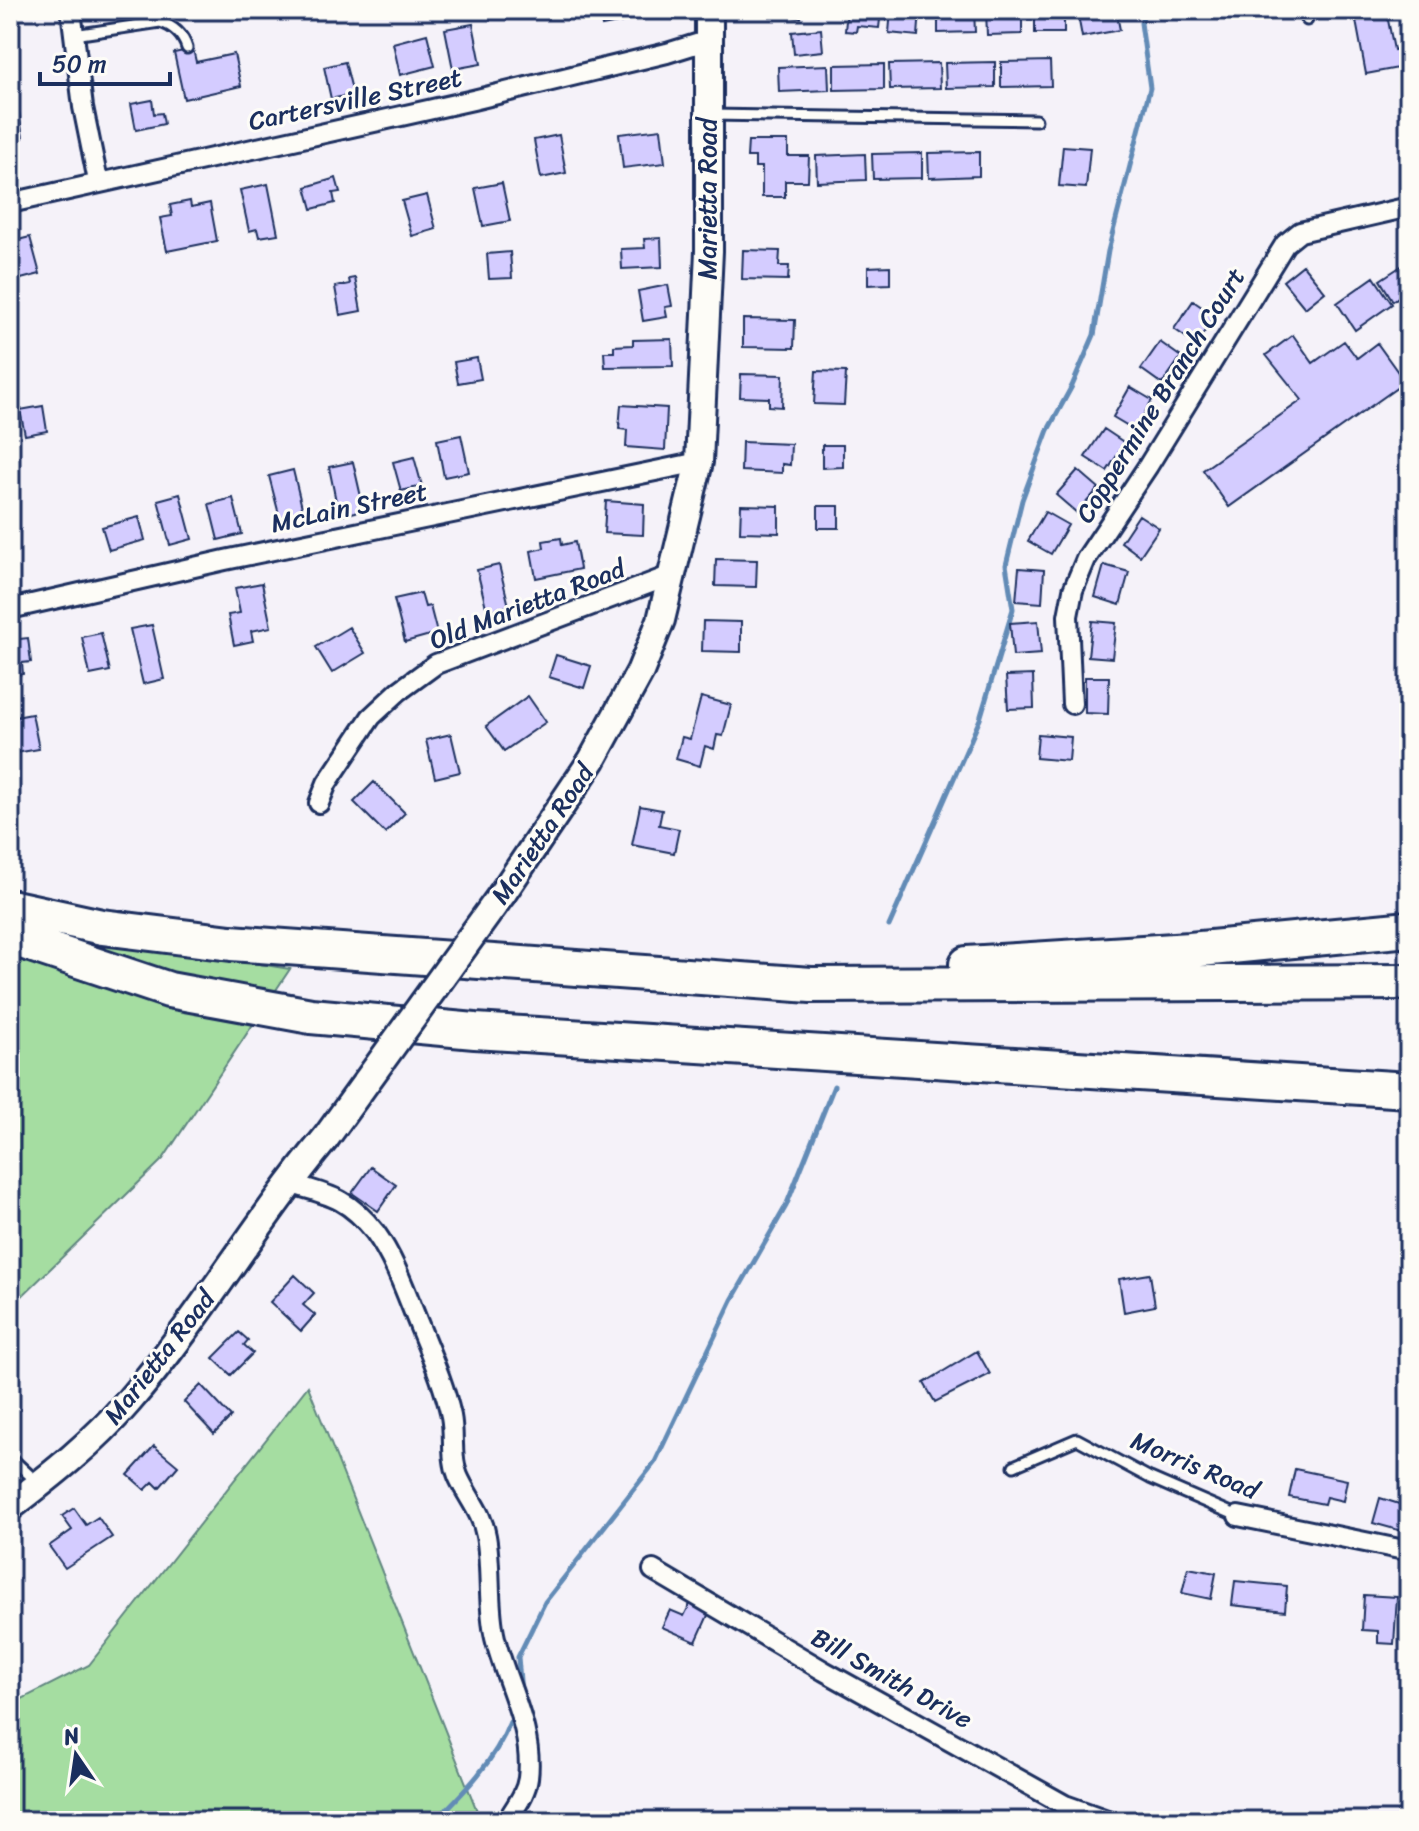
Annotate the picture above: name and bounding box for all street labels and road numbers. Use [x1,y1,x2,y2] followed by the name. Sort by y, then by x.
[244,54,466,144] street label: Cartersville Street
[684,116,730,280] street label: Marietta Road
[1062,258,1258,532] street label: Coppermine Branch Court
[266,468,432,546] street label: McLain Street
[422,545,634,662] street label: Old Marietta Road
[478,752,608,914] street label: Marietta Road
[91,1277,228,1435] street label: Marietta Road
[1124,1417,1269,1514] street label: Morris Road
[802,1614,982,1742] street label: Bill Smith Drive

